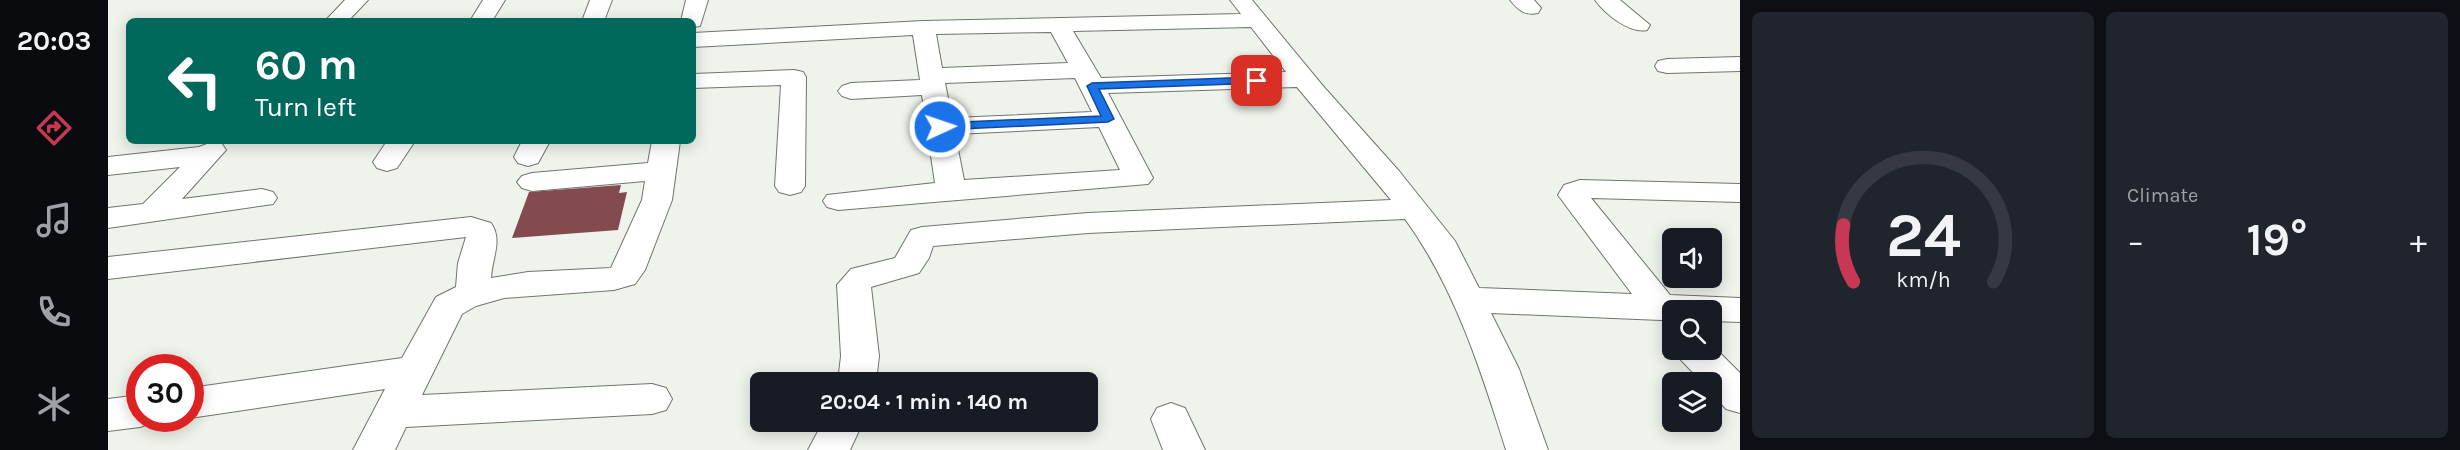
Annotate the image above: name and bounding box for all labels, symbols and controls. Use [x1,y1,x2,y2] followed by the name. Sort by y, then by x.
[17,25,91,57] text: 20:03
[255,40,358,90] text: 60 m
[156,42,234,120] icon: left
[1231,55,1282,106] pin
[1240,64,1273,97] icon: arrive
[255,91,356,123] text: Turn left
[908,95,972,159] position arrow
[33,107,75,149] icon: directions
[2127,184,2198,207] text: Climate
[33,199,75,241] icon: music
[1886,199,1960,272] text: 24
[2247,214,2307,266] text: 19°
[2127,222,2144,260] text: −
[2410,222,2427,260] text: +
[1662,228,1722,432] map controls
[1662,228,1722,288] button: sound
[1896,267,1950,292] text: km/h
[33,291,75,333] icon: phone
[1662,300,1722,360] button: search
[126,354,204,432] speed limit sign: 30
[1662,372,1722,432] button: layers
[33,383,75,425] icon: climate
[820,389,1028,415] text: 20:04 · 1 min · 140 m

